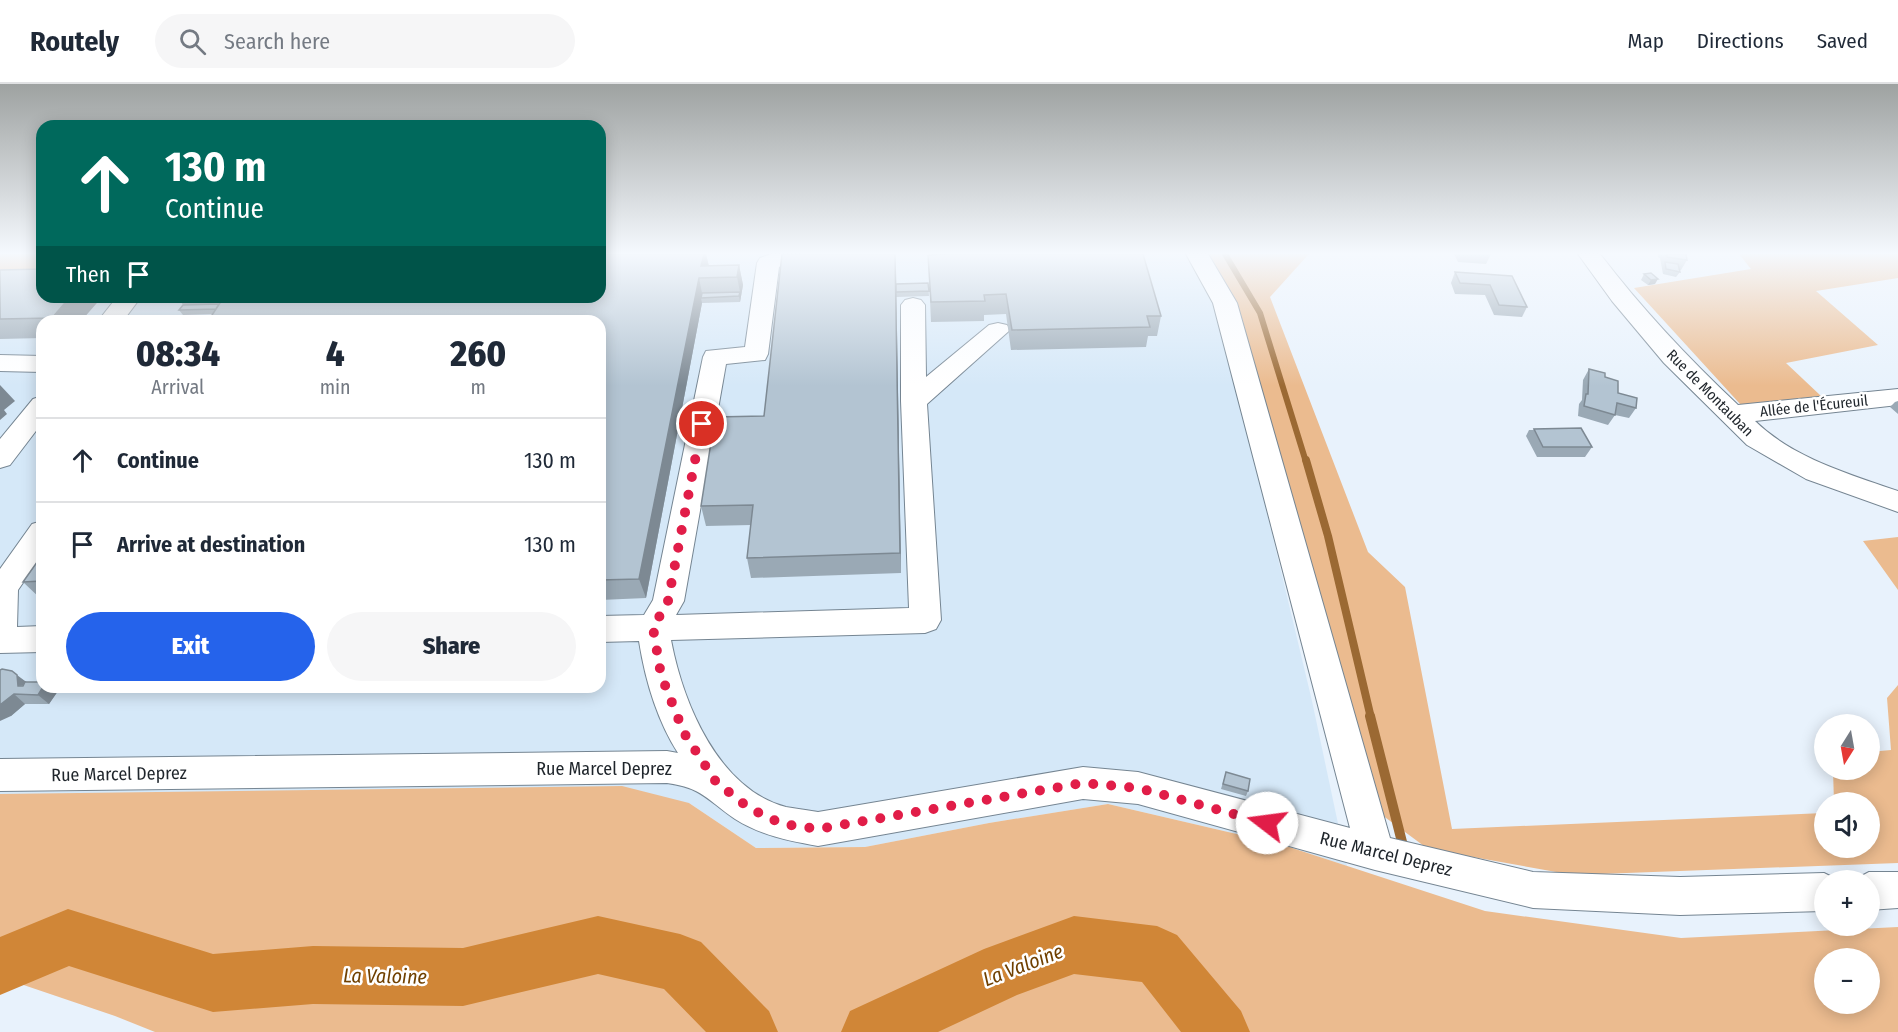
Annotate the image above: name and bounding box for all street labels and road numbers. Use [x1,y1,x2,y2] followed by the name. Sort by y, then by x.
[1663,346,1757,440] street label: Rue de Montauban
[1759,391,1869,421] street label: Allée de l'Écureuil
[536,758,672,780] street label: Rue Marcel Deprez
[51,762,187,786] street label: Rue Marcel Deprez
[1318,827,1454,881] street label: Rue Marcel Deprez

